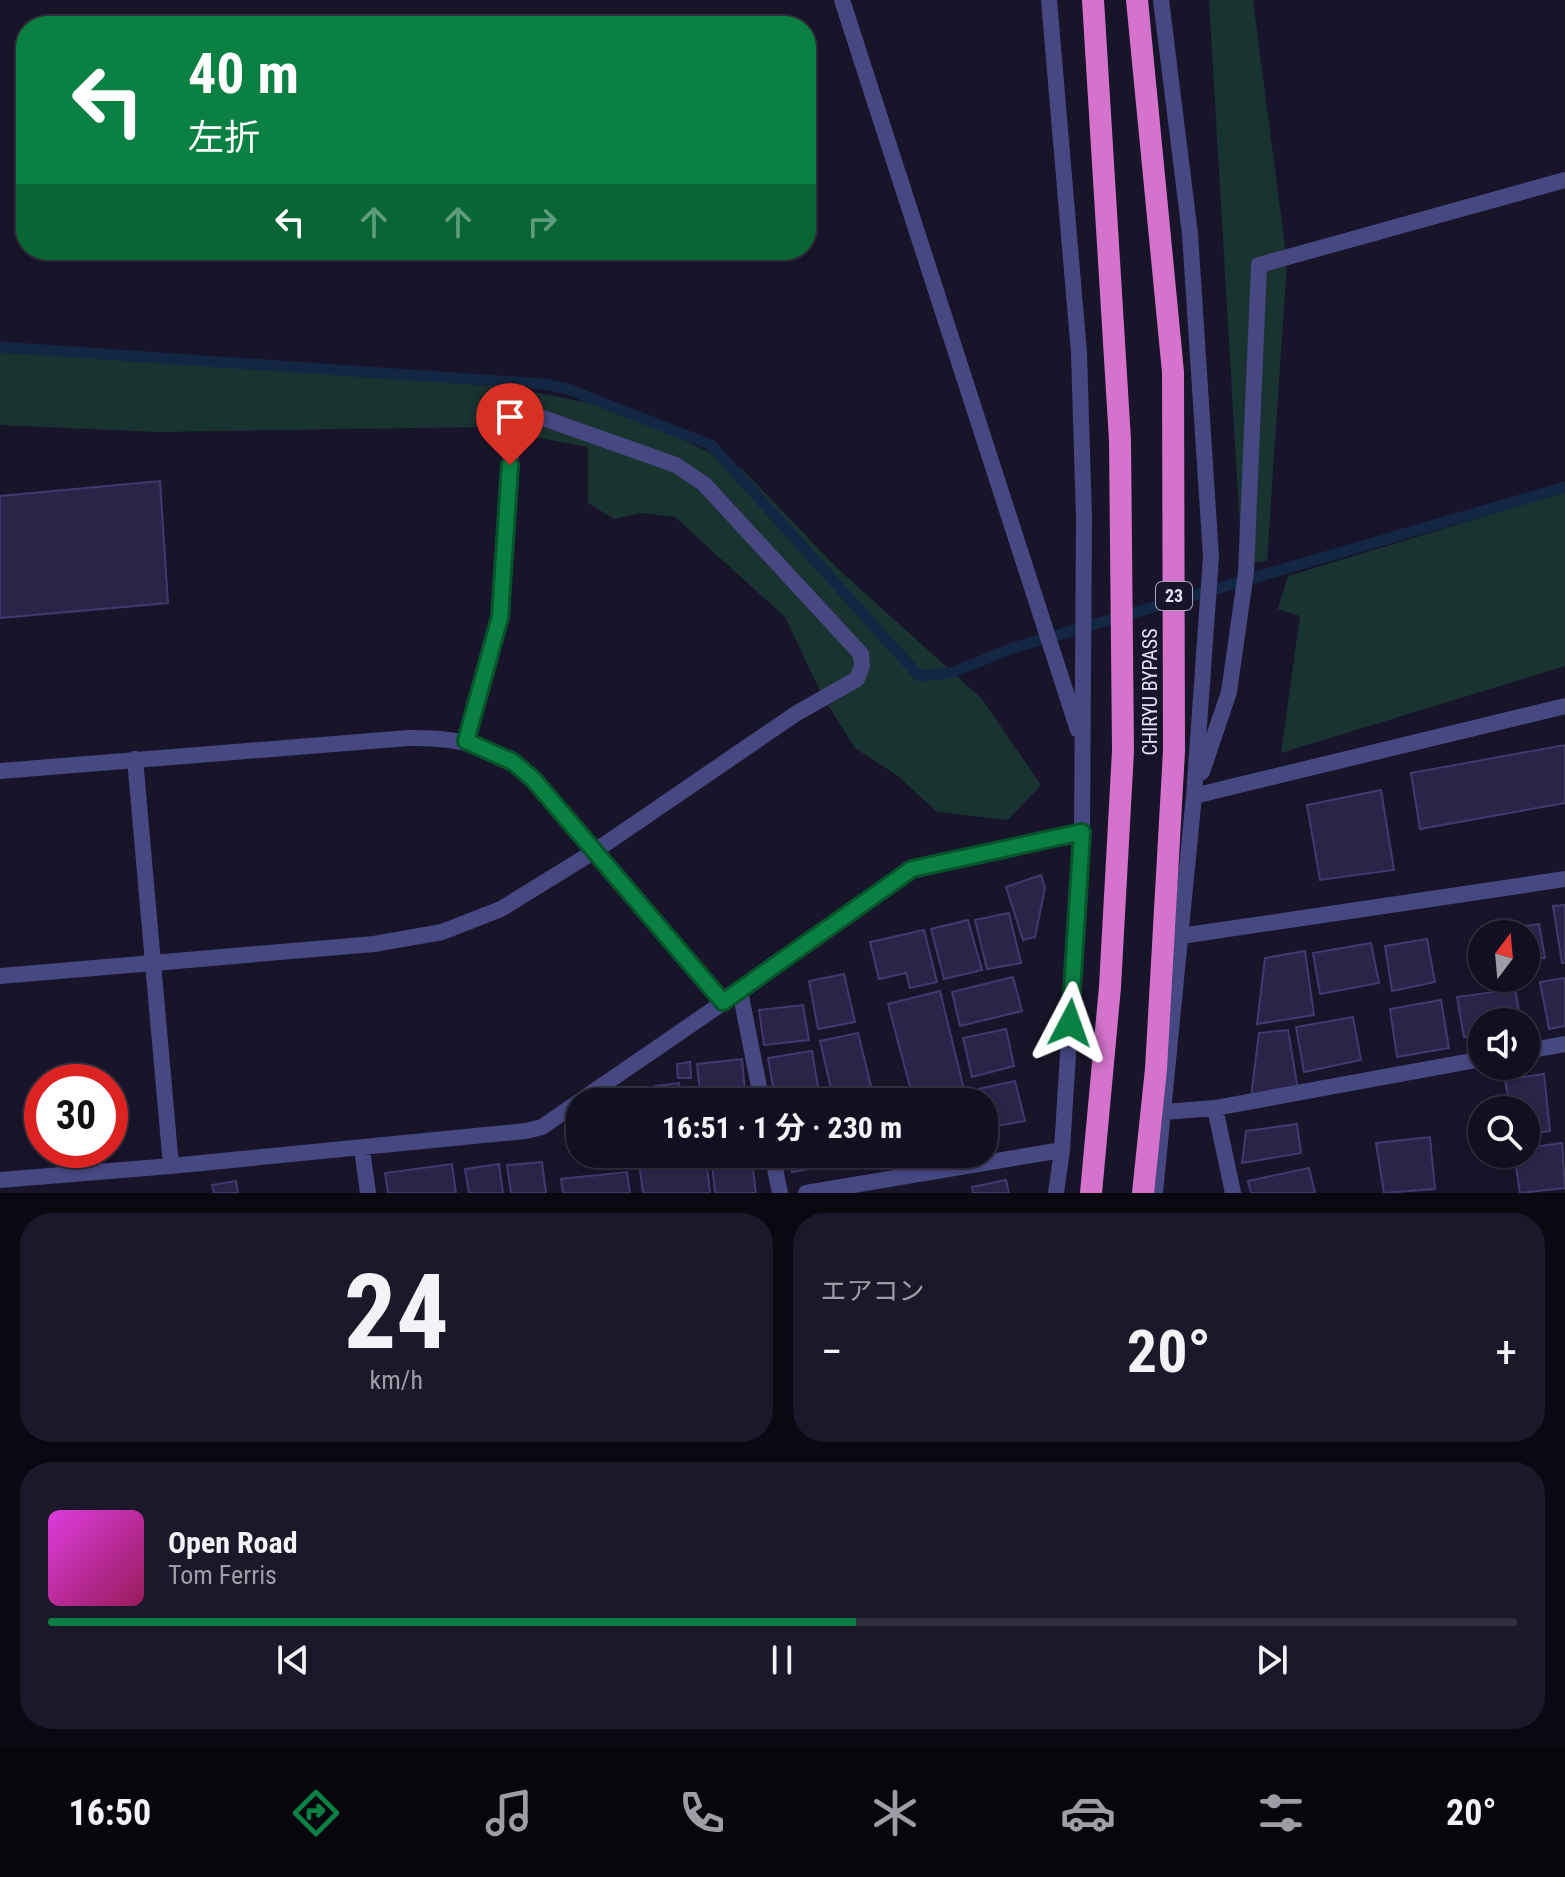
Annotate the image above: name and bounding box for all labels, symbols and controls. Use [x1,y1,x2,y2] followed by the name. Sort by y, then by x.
[188,41,299,107] text: 40 m
[56,48,160,152] icon: left
[188,117,260,159] text: 左折
[268,200,312,244] icon: left
[352,200,396,244] icon: ahead
[436,200,480,244] icon: ahead
[520,200,564,244] icon: right
[476,383,544,465] pin
[488,395,532,439] icon: arrive
[1156,582,1192,610] road number: 23
[1138,628,1162,756] street label: CHIRYU BYPASS
[1468,920,1540,992] north arrow
[1468,920,1540,1168] map controls
[1028,981,1112,1065] position arrow
[1468,1008,1540,1080] button: sound
[24,1064,128,1168] speed limit sign: 30
[1468,1096,1540,1168] button: search
[662,1110,902,1145] text: 16:51 · 1 分 · 230 m
[344,1252,449,1373] text: 24
[821,1276,925,1306] text: エアコン
[1127,1316,1211,1387] text: 20°
[821,1326,843,1378] text: −
[1495,1326,1517,1378] text: +
[370,1365,423,1395] text: km/h
[168,1525,298,1560] text: Open Road
[168,1560,277,1590] text: Tom Ferris
[271,1638,315,1682] icon: previous
[760,1638,804,1682] icon: pause
[1250,1638,1294,1682] icon: next
[288,1785,344,1841] icon: directions
[481,1785,537,1841] icon: music
[674,1785,730,1841] icon: phone
[867,1785,923,1841] icon: climate
[1060,1785,1116,1841] icon: car
[1253,1785,1309,1841] icon: filters
[68,1792,151,1834] text: 16:50
[1446,1792,1496,1834] text: 20°

